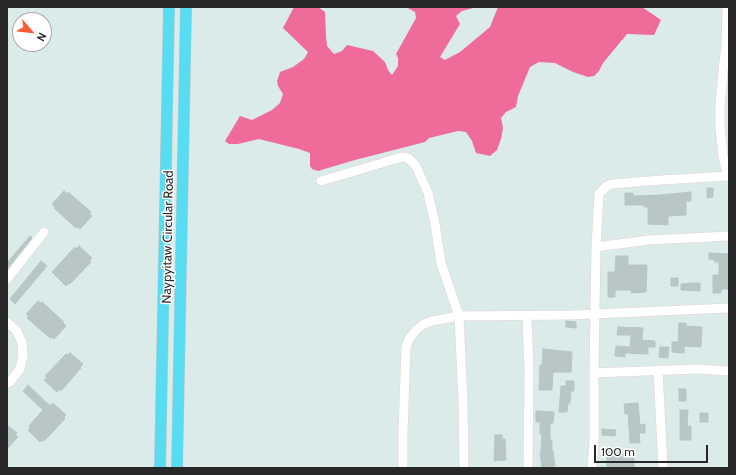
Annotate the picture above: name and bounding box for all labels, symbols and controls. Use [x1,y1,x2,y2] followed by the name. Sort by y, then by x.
[12,12,52,52] north arrow
[34,30,50,44] text: N
[159,170,177,304] street label: Naypyitaw Circular Road
[596,437,710,463] scale bar
[601,444,635,459] text: 100 m

